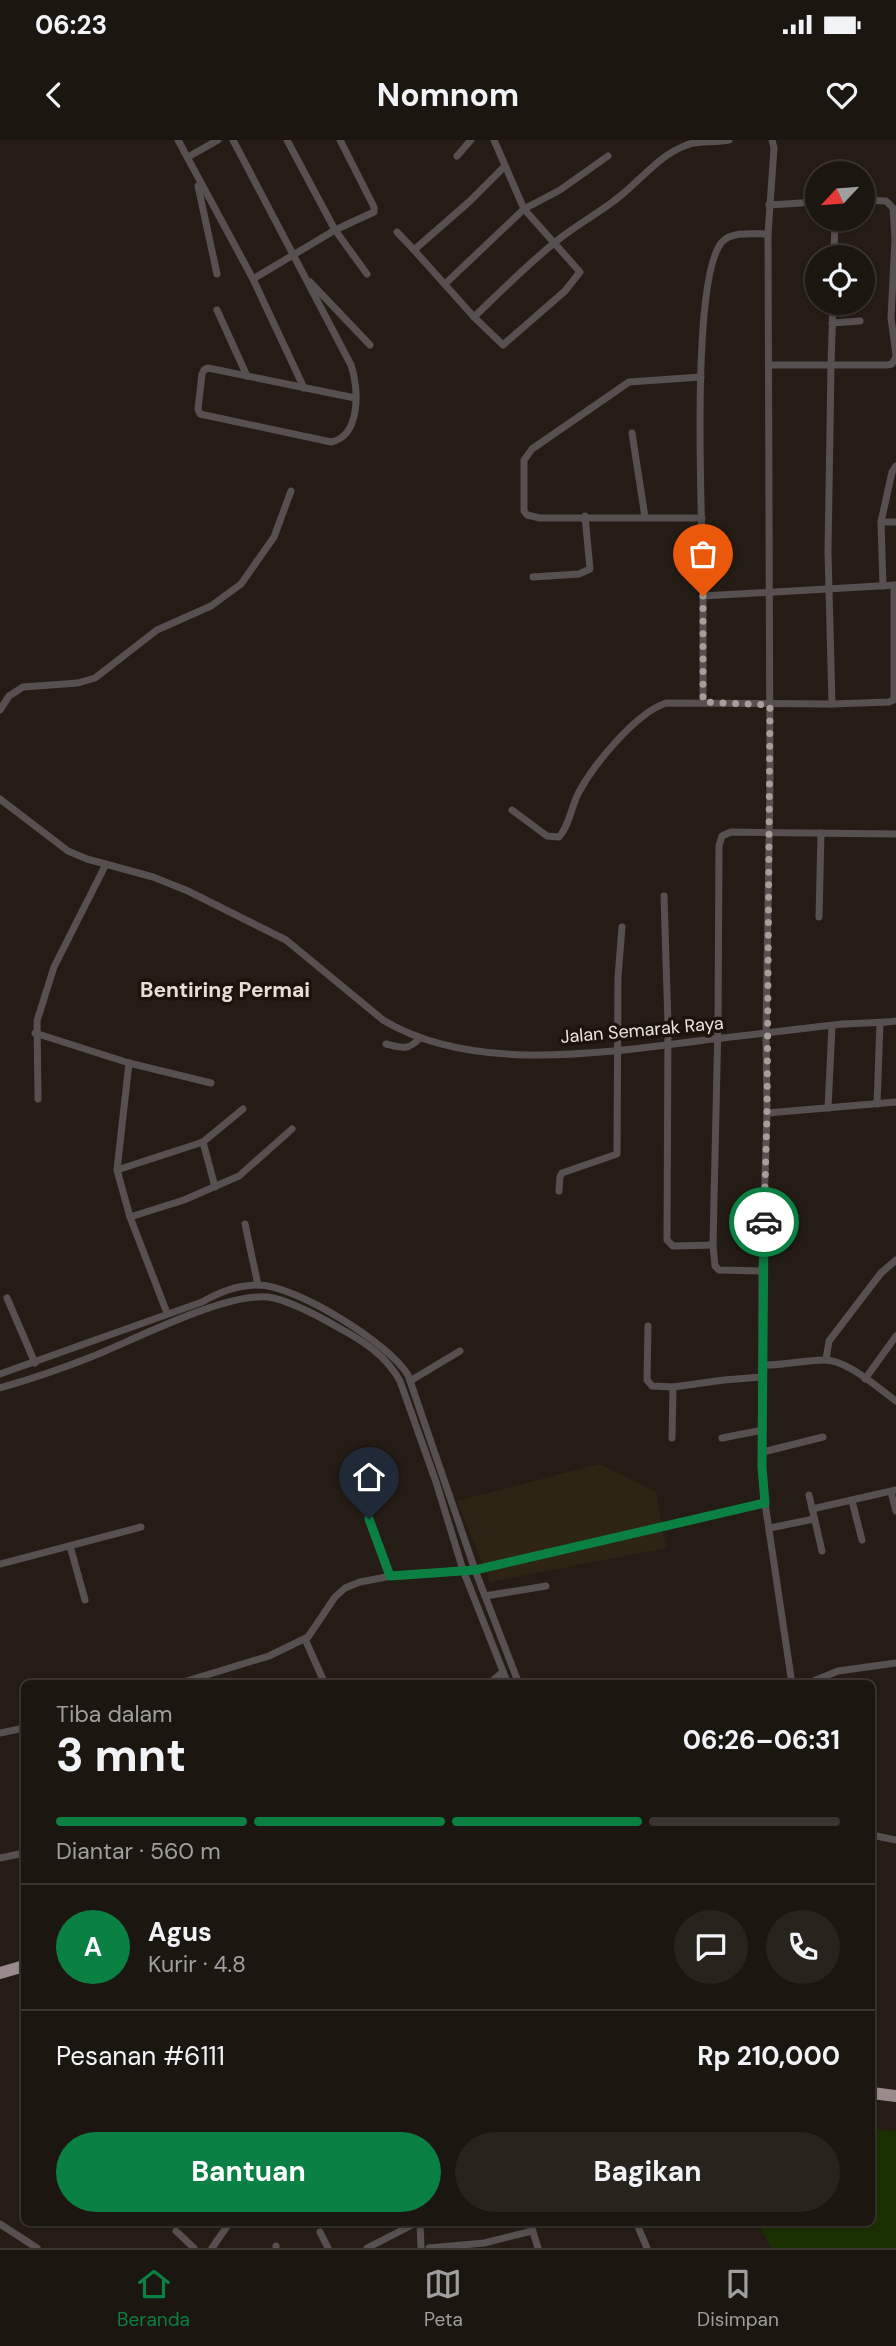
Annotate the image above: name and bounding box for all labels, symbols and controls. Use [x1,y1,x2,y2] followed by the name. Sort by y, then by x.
[35,8,107,42] text: 06:23
[377,74,519,116] text: Nomnom
[35,76,73,114] icon: back
[823,76,861,114] icon: heart
[805,161,875,231] north arrow
[805,161,875,315] map controls
[805,245,875,315] button: locate
[673,524,733,596] pin
[684,535,722,573] icon: bag
[140,976,310,1004] district label: Bentiring Permai
[559,1011,725,1049] street label: Jalan Semarak Raya
[729,1187,799,1257] courier
[745,1203,783,1241] icon: car
[339,1447,399,1519] pin
[350,1458,388,1496] icon: home
[56,1699,173,1729] text: Tiba dalam
[683,1723,840,1757] text: 06:26–06:31
[56,1725,186,1785] text: 3 mnt
[56,1836,221,1866] text: Diantar · 560 m
[674,1910,748,1984] button: chat
[766,1910,840,1984] button: phone
[148,1915,212,1949] text: Agus
[84,1930,102,1964] text: A
[148,1949,246,1979] text: Kurir · 4.8
[56,2039,225,2073] text: Pesanan #6111
[697,2039,840,2073] text: Rp 210,000
[56,2132,441,2212] button: Bantuan
[455,2132,840,2212] button: Bagikan
[117,2265,190,2332] tab: Beranda
[424,2265,463,2332] tab: Peta
[697,2265,779,2332] tab: Disimpan

